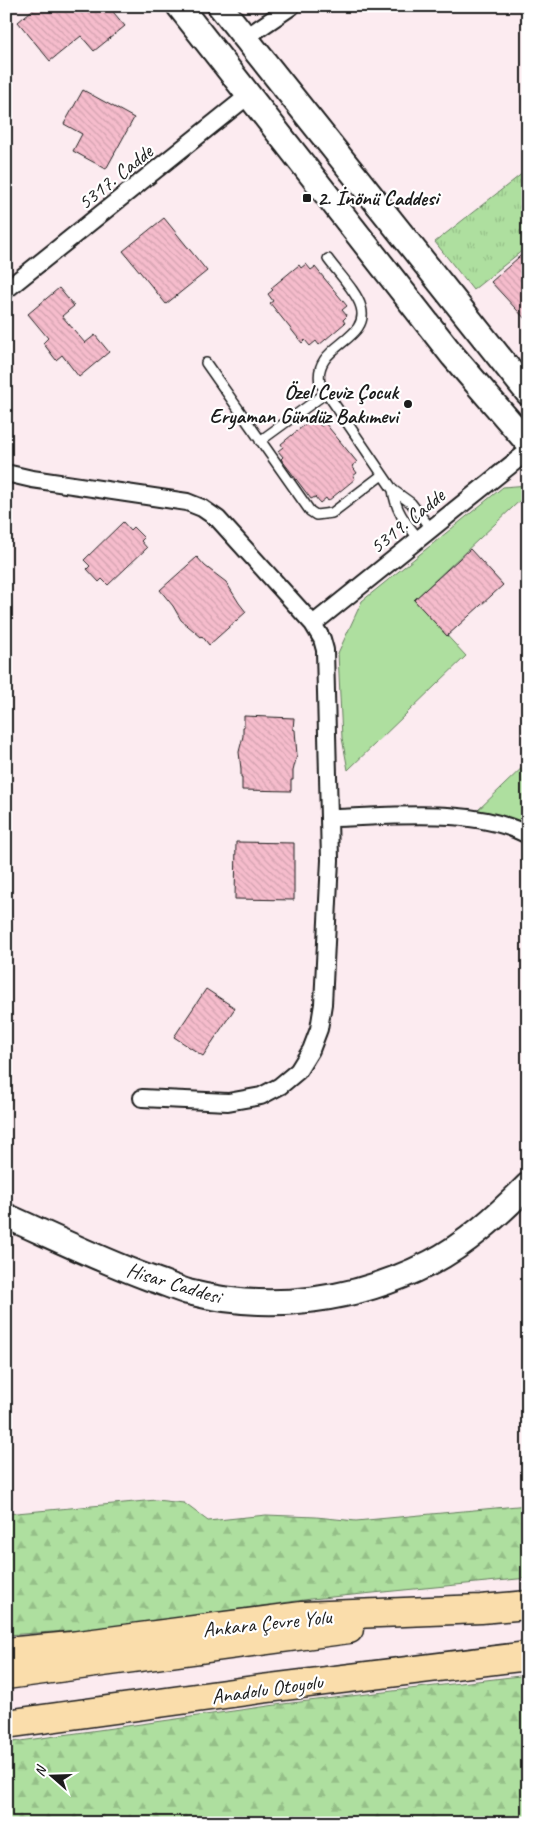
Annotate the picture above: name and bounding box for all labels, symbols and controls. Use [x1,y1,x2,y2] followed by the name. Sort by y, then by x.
[72,138,159,215] street label: 5317. Cadde
[317,185,441,211] place label: 2. İnönü Caddesi
[301,192,313,204] marker: 2. İnönü Caddesi
[210,379,401,430] place label: Özel Ceviz Çocuk Eryaman Gündüz Bakımevi
[402,398,414,410] marker: Özel Ceviz Çocuk Eryaman Gündüz Bakımevi
[364,482,451,559] street label: 5319. Cadde
[124,1256,227,1311] street label: Hisar Caddesi
[201,1603,334,1643] street label: Ankara Çevre Yolu
[210,1668,326,1710] street label: Anadolu Otoyolu
[28,1752,78,1802] north arrow
[31,1763,51,1779] text: N

